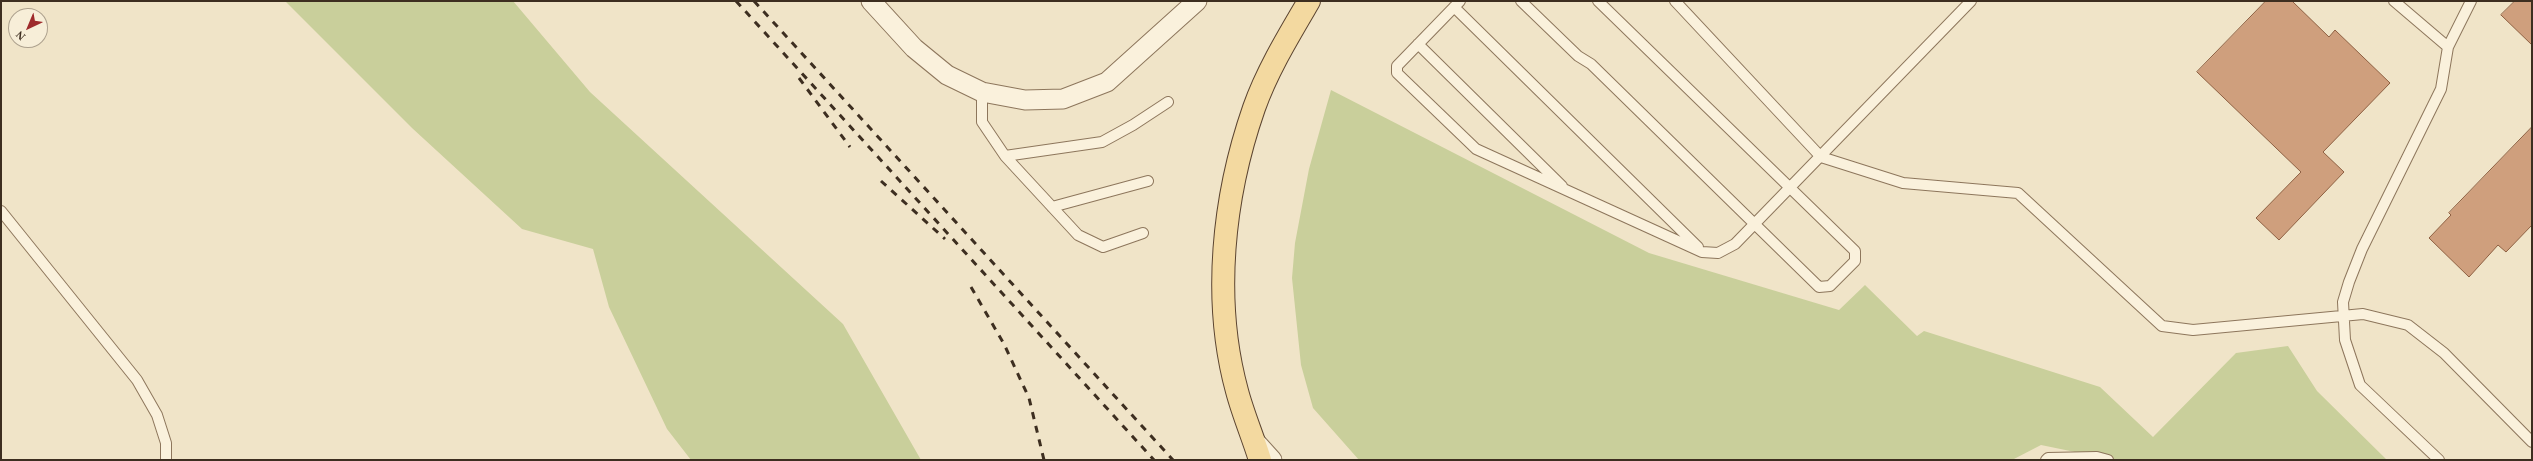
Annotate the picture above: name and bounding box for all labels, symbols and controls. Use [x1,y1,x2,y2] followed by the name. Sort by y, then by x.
[8,8,48,48] north arrow
[13,29,27,43] text: N

